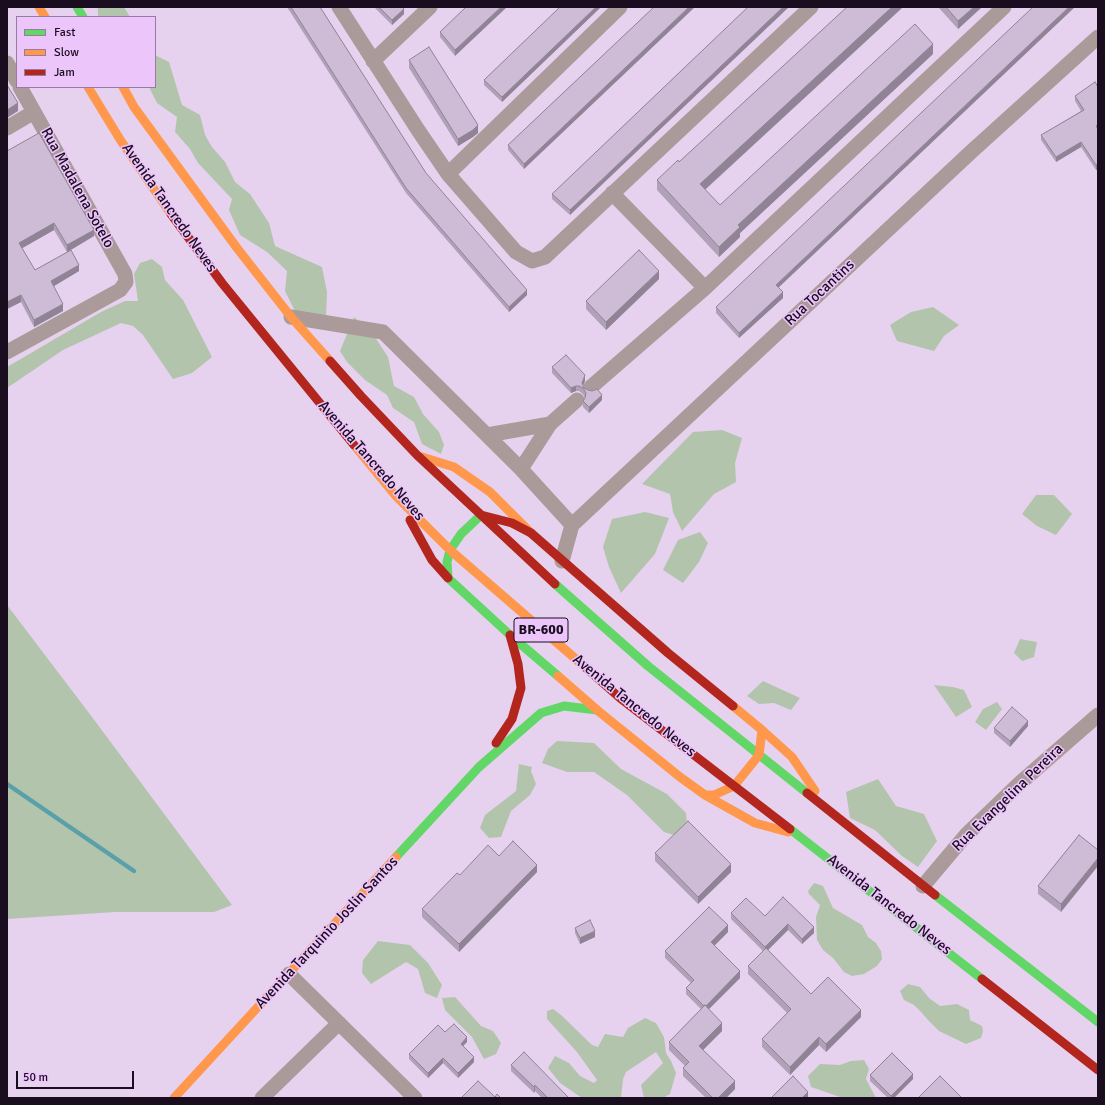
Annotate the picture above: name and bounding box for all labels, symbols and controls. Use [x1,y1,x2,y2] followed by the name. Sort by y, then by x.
[16,16,156,88] legend
[54,25,75,40] text: Fast
[54,45,79,60] text: Slow
[54,65,75,80] text: Jam
[37,125,117,251] street label: Rua Madalena Sotelo
[118,140,220,276] street label: Avenida Tancredo Neves
[781,256,859,330] street label: Rua Tocantins
[314,397,428,525] street label: Avenida Tancredo Neves
[514,618,568,642] road number: BR-600
[569,651,699,761] street label: Avenida Tancredo Neves
[949,740,1067,856] street label: Rua Evangelina Pereira
[823,851,955,959] street label: Avenida Tancredo Neves
[252,853,402,1013] street label: Avenida Tarquinio Joslin Santos
[18,1063,136,1089] scale bar
[23,1070,48,1085] text: 50 m

